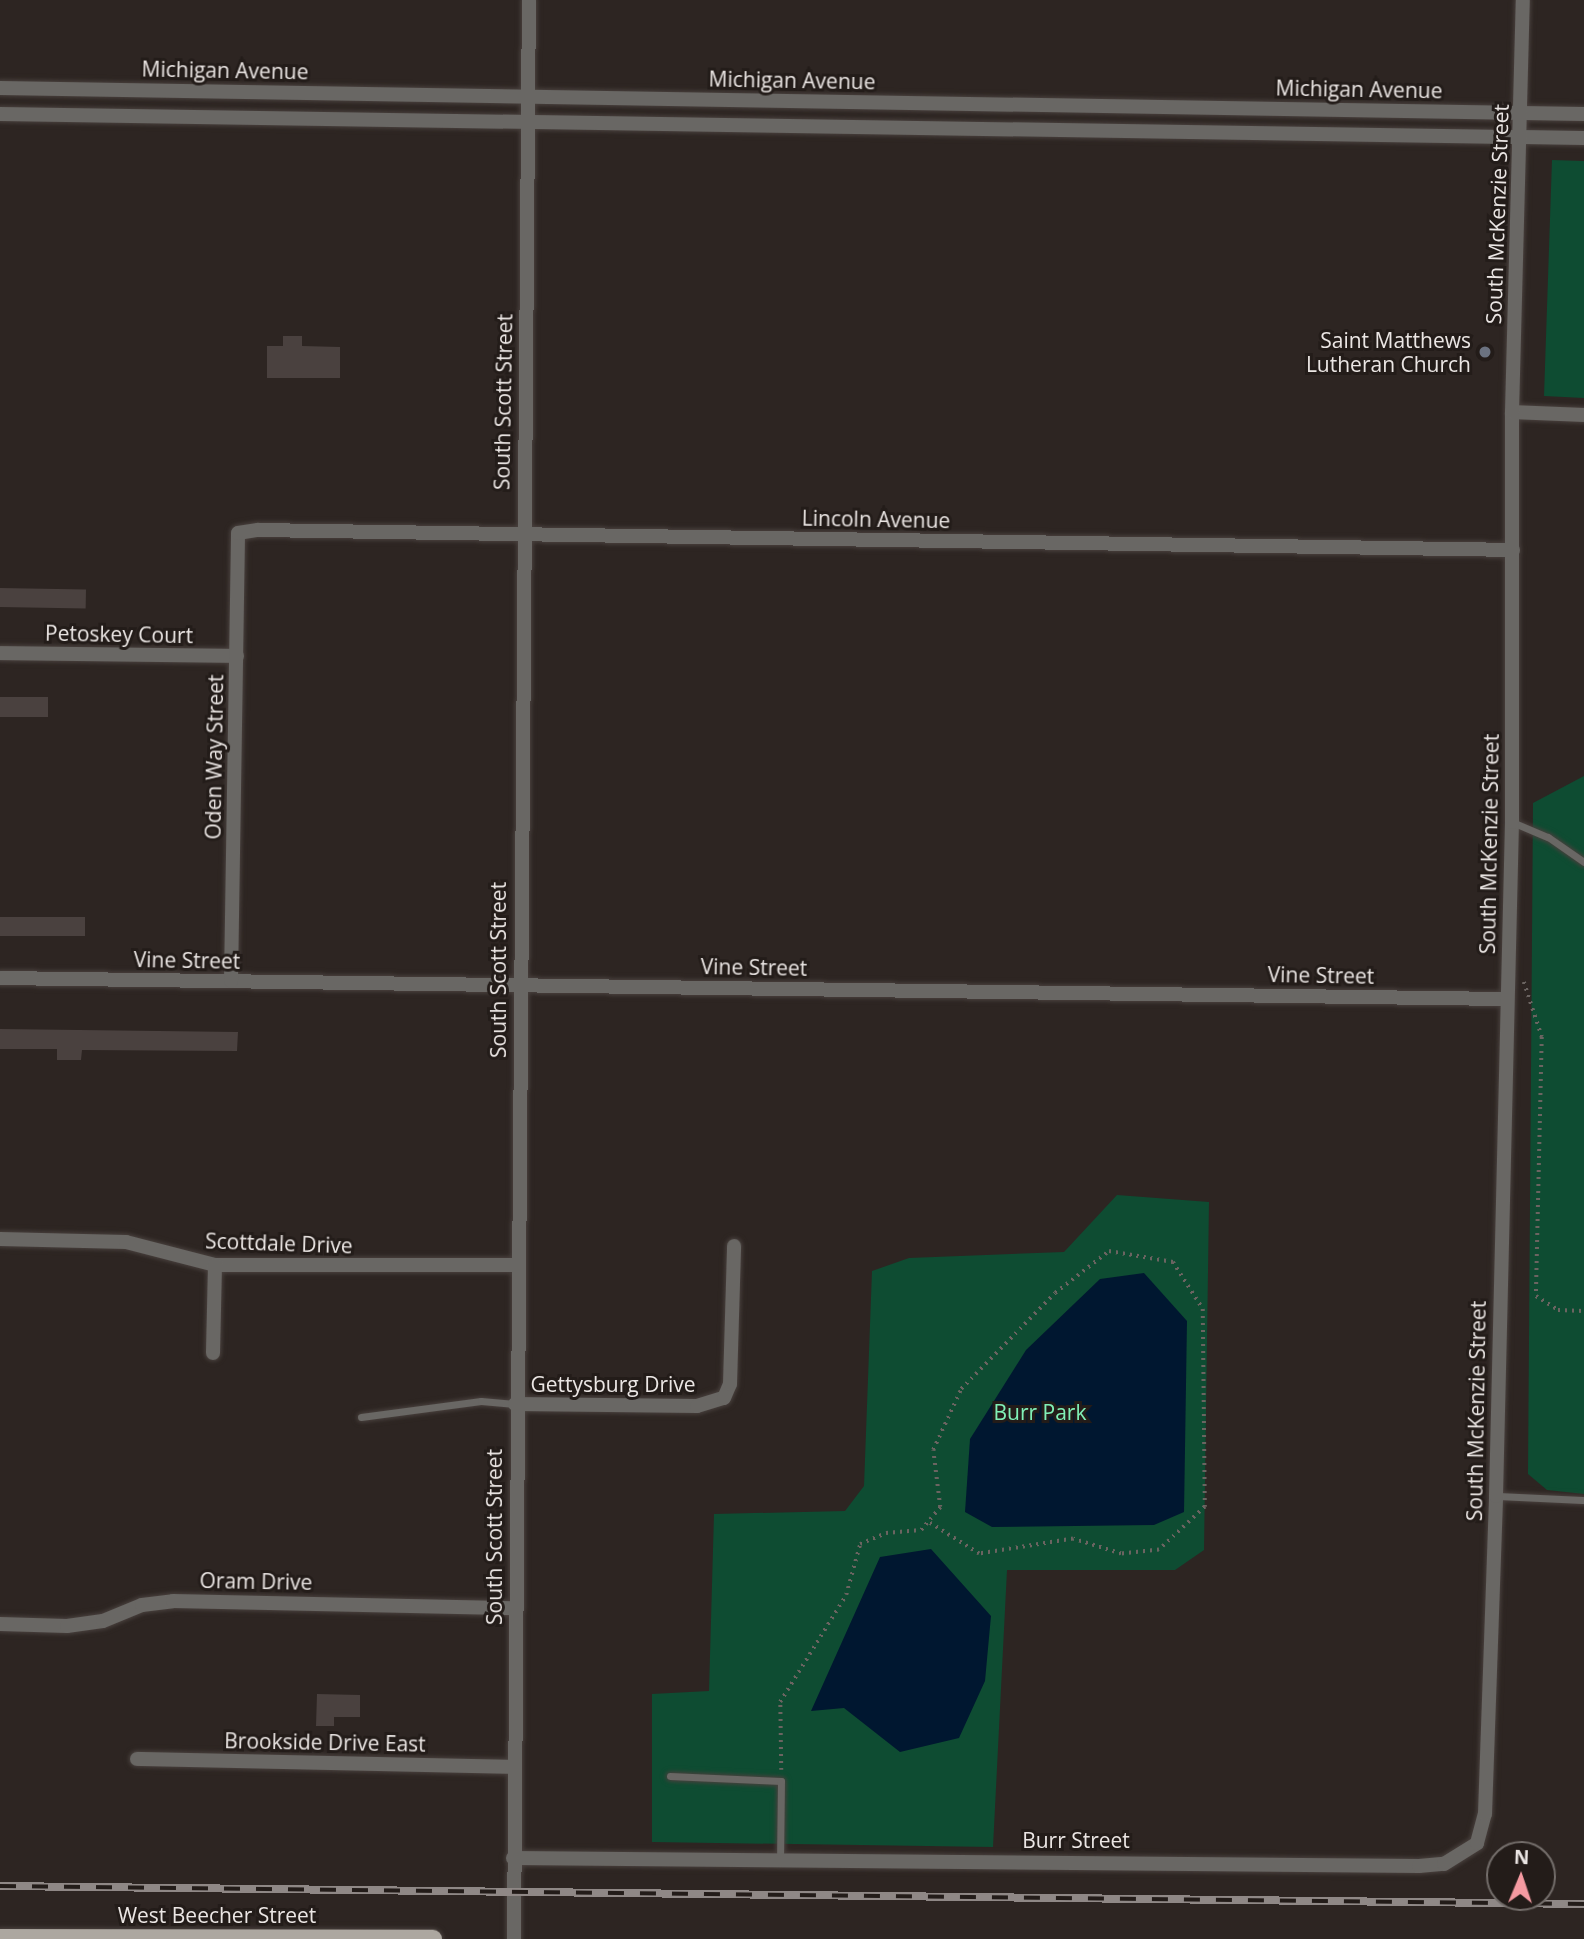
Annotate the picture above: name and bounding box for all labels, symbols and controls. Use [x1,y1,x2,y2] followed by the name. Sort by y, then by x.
[141,56,309,84] street label: Michigan Avenue
[708,66,876,94] street label: Michigan Avenue
[1275,75,1443,103] street label: Michigan Avenue
[1481,103,1513,325] street label: South McKenzie Street
[489,314,517,490] street label: South Scott Street
[1306,327,1471,377] place label: Saint Matthews Lutheran Church
[1477,344,1493,360] marker: Saint Matthews Lutheran Church
[802,505,950,533] street label: Lincoln Avenue
[45,620,193,648] street label: Petoskey Court
[200,674,228,840] street label: Oden Way Street
[1474,734,1504,954] street label: South McKenzie Street
[485,882,511,1058] street label: South Scott Street
[133,946,241,974] street label: Vine Street
[700,953,808,981] street label: Vine Street
[1267,961,1375,989] street label: Vine Street
[205,1228,353,1258] street label: Scottdale Drive
[1461,1301,1491,1521] street label: South McKenzie Street
[530,1371,696,1397] street label: Gettysburg Drive
[994,1399,1086,1425] park label: Burr Park
[481,1449,507,1625] street label: South Scott Street
[199,1567,313,1595] street label: Oram Drive
[224,1728,426,1756] street label: Brookside Drive East
[1022,1827,1130,1853] street label: Burr Street
[1486,1841,1556,1911] north arrow
[1513,1844,1530,1870] text: N
[118,1902,316,1928] street label: West Beecher Street

